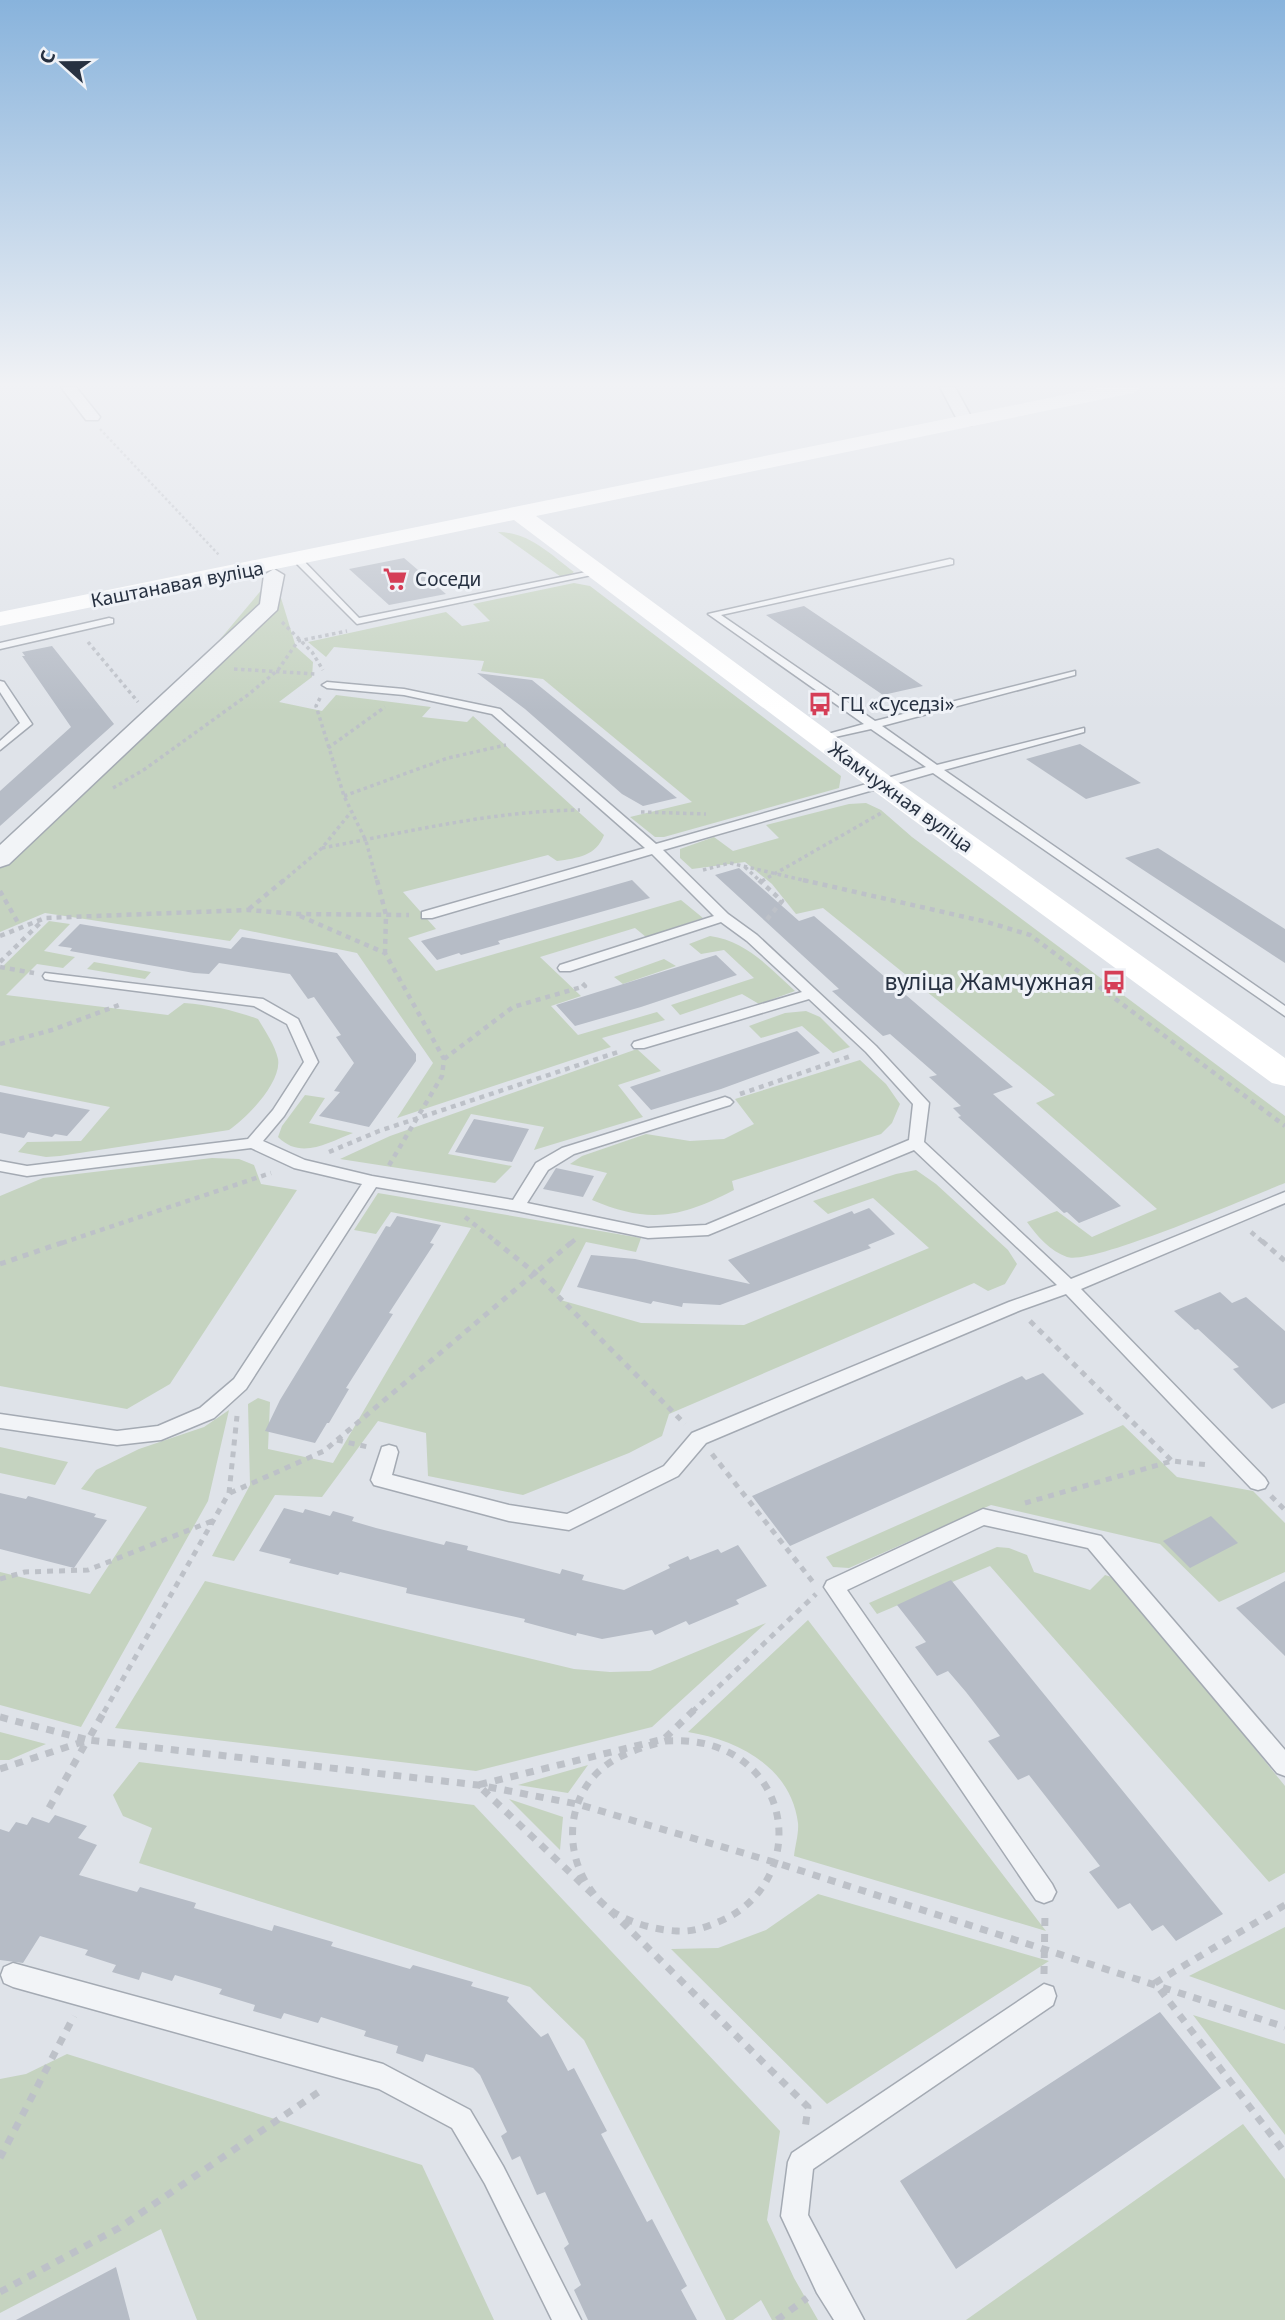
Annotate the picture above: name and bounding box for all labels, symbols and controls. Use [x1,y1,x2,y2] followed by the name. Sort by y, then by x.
[28,28,98,98] north arrow
[33,47,61,67] text: С
[88,554,266,614] street label: Каштанавая вуліца
[381,565,409,593] supermarket icon: Соседи
[415,566,481,592] place label: Соседи
[806,690,834,718] bus stop icon: ГЦ «Суседзі»
[840,691,954,717] place label: ГЦ «Суседзі»
[823,736,979,858] street label: Жамчужная вуліца
[884,965,1094,997] place label: вуліца Жамчужная
[1100,968,1128,996] bus stop icon: вуліца Жамчужная

